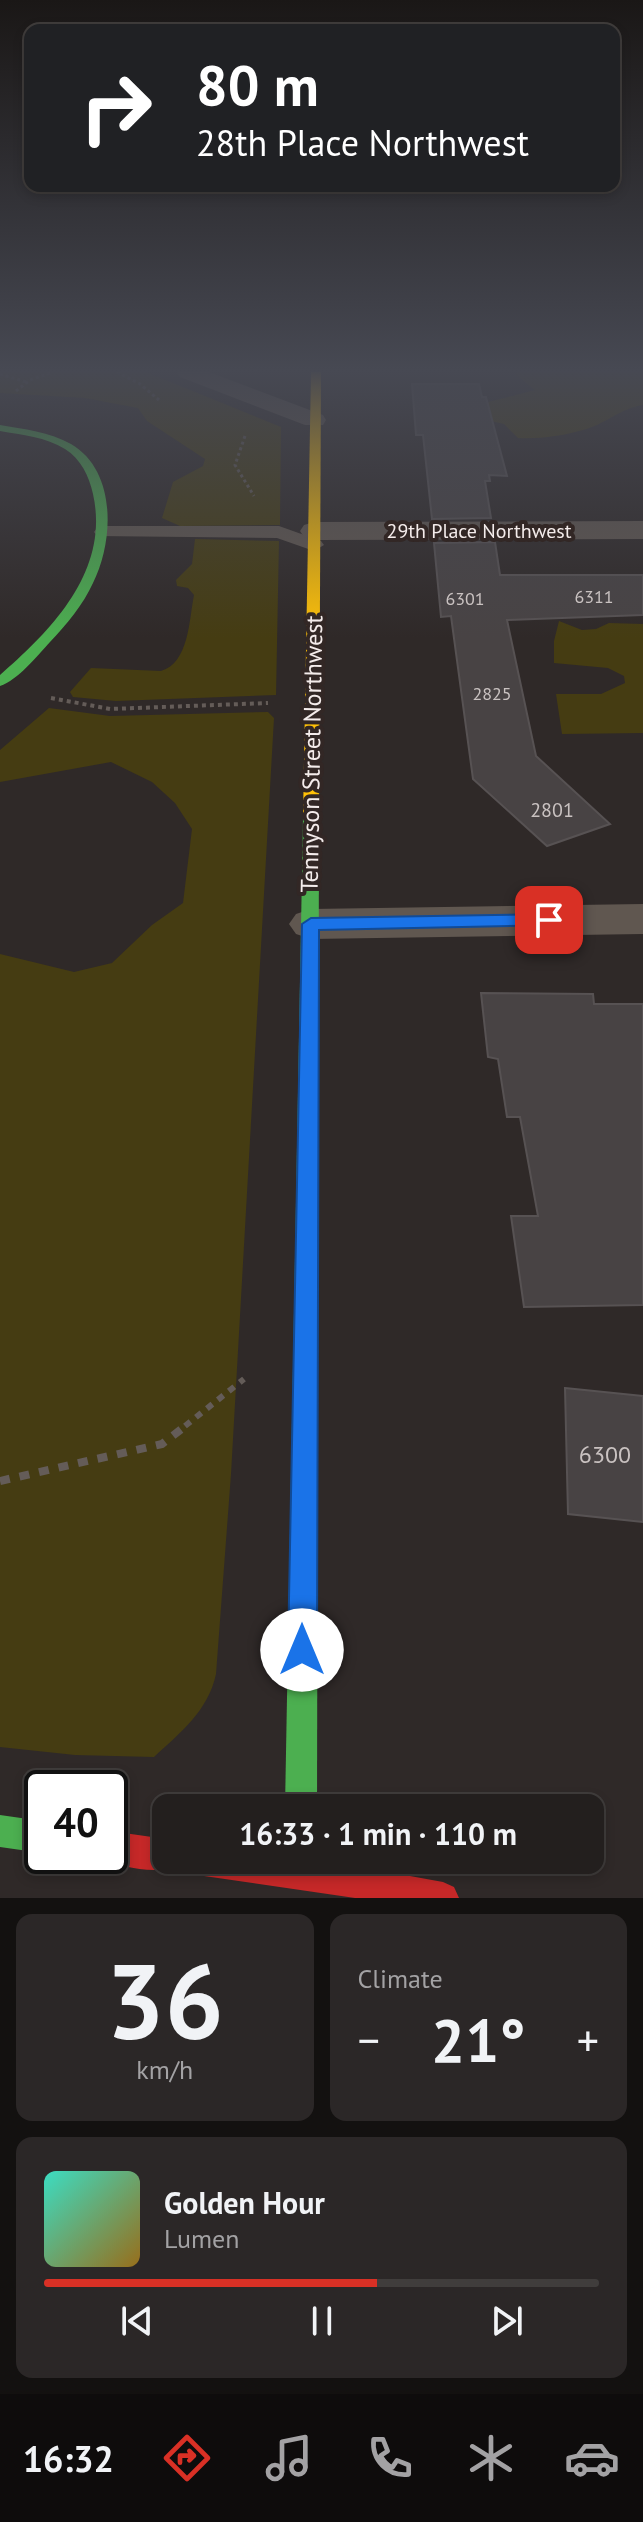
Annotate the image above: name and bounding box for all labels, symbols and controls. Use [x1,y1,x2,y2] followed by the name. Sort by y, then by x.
[196,49,319,121] text: 80 m
[64,56,168,160] icon: right
[196,119,529,166] text: 28th Place Northwest
[387,518,572,544] street label: 29th Place Northwest
[574,585,614,608] house number: 6311
[445,587,485,610] house number: 6301
[294,615,329,893] street label: Tennyson Street Northwest
[472,682,512,705] house number: 2825
[530,797,574,823] house number: 2801
[515,886,583,954] pin
[527,898,571,942] icon: arrive
[579,1439,631,1470] house number: 6300
[260,1608,344,1692] position arrow
[24,1770,128,1874] speed limit sign: 40
[239,1814,517,1853] text: 16:33 · 1 min · 110 m
[106,1933,224,2068] text: 36
[358,1962,443,1995] text: Climate
[431,2001,525,2079] text: 21°
[358,2011,380,2068] text: −
[577,2011,599,2068] text: +
[136,2053,193,2086] text: km/h
[164,2183,325,2222] text: Golden Hour
[164,2222,239,2255] text: Lumen
[115,2299,159,2343] icon: previous
[300,2299,344,2343] icon: pause
[485,2299,529,2343] icon: next
[159,2430,215,2486] icon: directions
[261,2430,317,2486] icon: music
[362,2430,418,2486] icon: phone
[463,2430,519,2486] icon: climate
[564,2430,620,2486] icon: car
[23,2435,114,2482] text: 16:32

